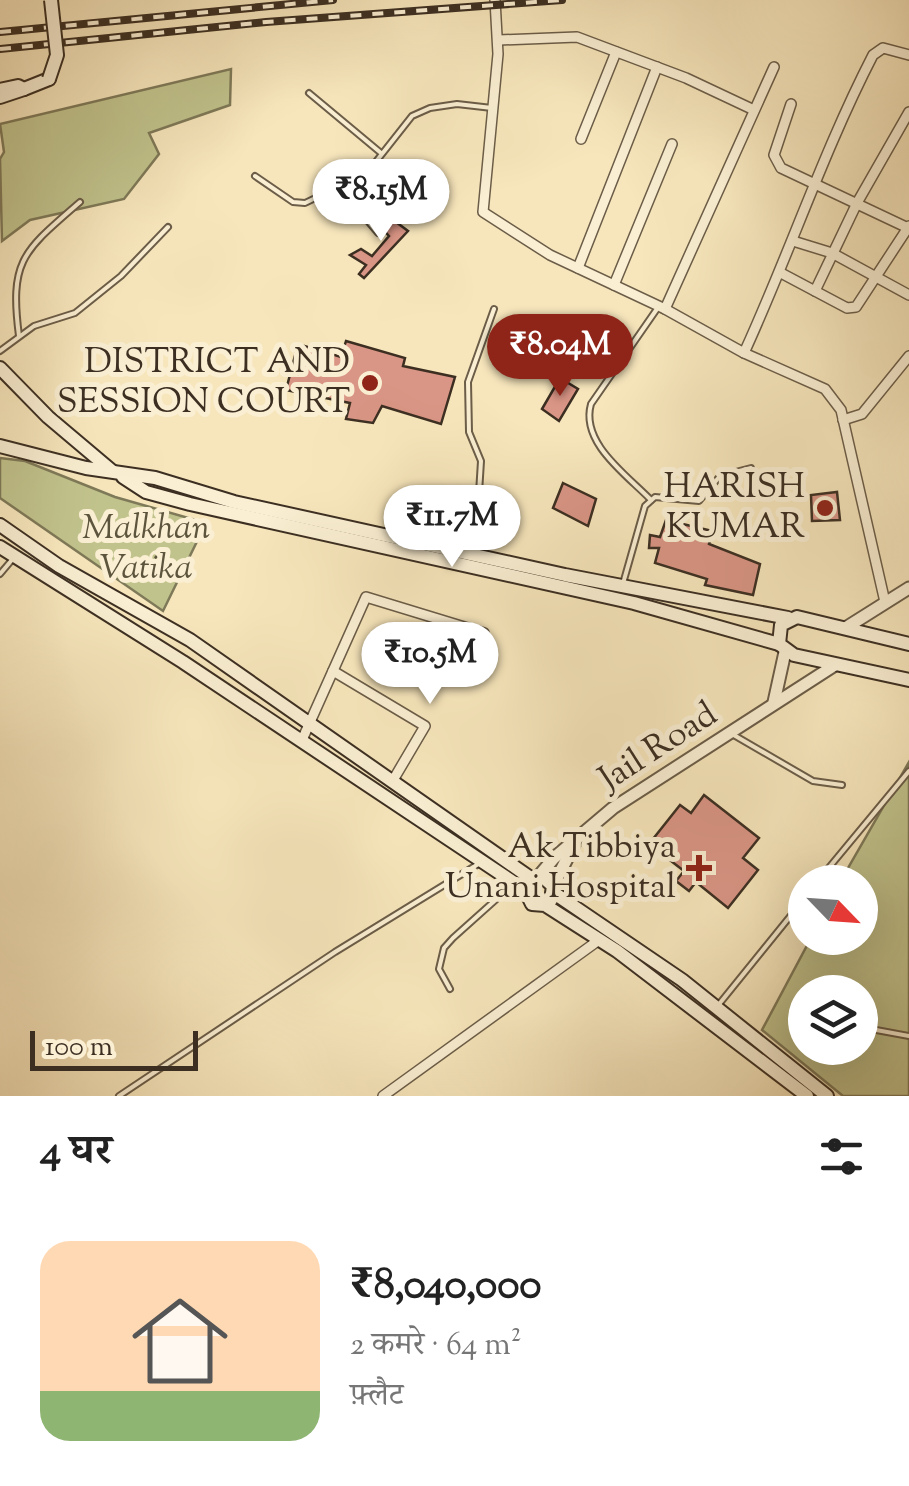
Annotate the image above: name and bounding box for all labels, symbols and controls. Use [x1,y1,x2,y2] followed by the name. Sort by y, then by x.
[300,159,462,244] pin: ₹8.15M
[334,168,428,214] text: ₹8.15M
[479,314,641,399] pin: ₹8.04M
[509,323,611,369] text: ₹8.04M
[57,338,350,429] place label: DISTRICT AND SESSION COURT
[359,372,381,394] marker: DISTRICT AND SESSION COURT
[664,463,805,554] place label: HARISH KUMAR
[371,485,533,570] pin: ₹11.7M
[406,494,498,540] text: ₹11.7M
[814,497,836,519] marker: HARISH KUMAR
[82,504,210,595] park label: Malkhan Vatika
[349,622,511,707] pin: ₹10.5M
[383,631,477,677] text: ₹10.5M
[588,691,728,806] street label: Jail Road
[445,823,676,914] place label: Ak Tibbiya Unani Hospital
[686,855,712,881] marker: Ak Tibbiya Unani Hospital
[788,865,878,955] north arrow
[788,865,878,1065] map controls
[788,975,878,1065] button: layers
[30,1026,198,1070] scale bar
[45,1028,113,1068] text: 100 m
[40,1123,112,1183] text: 4 घर
[814,1129,869,1184] icon: filters
[350,1257,542,1317] text: ₹8,040,000
[120,1281,240,1401] icon: home
[350,1323,522,1369] text: 2 कमरे · 64 m²
[350,1374,403,1420] text: फ़्लैट

